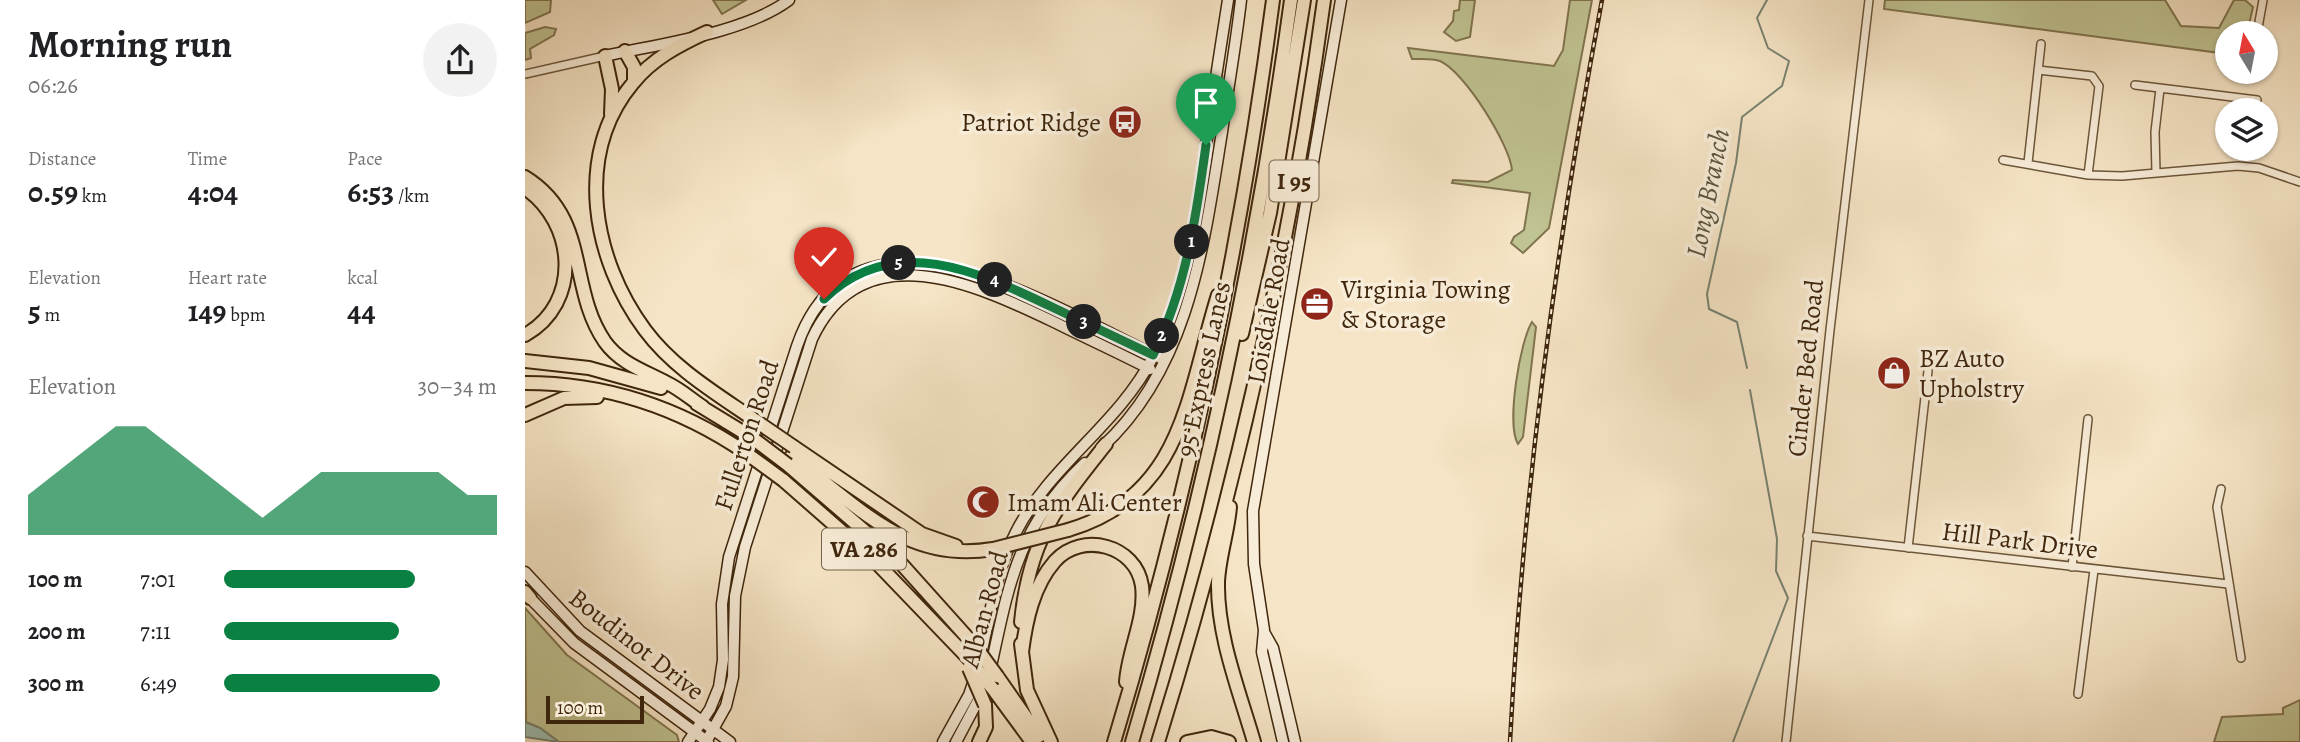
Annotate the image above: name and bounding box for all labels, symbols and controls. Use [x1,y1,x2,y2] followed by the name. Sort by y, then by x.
[28,18,232,70] text: Morning run
[2215,21,2279,84] north arrow
[2215,21,2278,161] map controls
[423,23,497,97] button: share
[28,70,78,101] text: 06:26
[1176,73,1236,145] pin
[1187,84,1225,122] icon: arrive
[2215,98,2278,161] button: layers
[1106,103,1144,141] bus stop icon: Patriot Ridge
[961,105,1101,140] place label: Patriot Ridge
[1677,125,1739,261] water label: Long Branch
[28,146,96,172] text: Distance
[188,146,227,172] text: Time
[347,146,383,172] text: Pace
[1269,160,1319,202] road number: I 95
[28,172,78,212] text: 0.59
[188,172,238,212] text: 4:04
[347,172,394,212] text: 6:53
[78,183,107,209] text: km
[394,183,429,209] text: /km
[1175,224,1209,260] pin: 1
[794,227,854,299] pin
[1188,228,1195,254] text: 1
[1238,235,1299,387] street label: Loisdale Road
[805,238,843,276] icon: check
[881,246,917,280] pin: 5
[894,249,903,275] text: 5
[977,262,1013,298] pin: 4
[28,265,101,291] text: Elevation
[188,265,267,291] text: Heart rate
[347,265,378,291] text: kcal
[990,266,999,292] text: 4
[1340,272,1510,337] place label: Virginia Towing & Storage
[1168,278,1239,460] street label: 95 Express Lanes
[1779,278,1832,459] street label: Cinder Bed Road
[1298,285,1336,323] office icon: Virginia Towing & Storage
[28,291,41,331] text: 5
[188,291,226,331] text: 149
[347,291,376,331] text: 44
[41,302,60,328] text: m
[226,302,266,328] text: bpm
[1067,304,1101,340] pin: 3
[1079,308,1088,334] text: 3
[1145,318,1179,354] pin: 2
[1157,322,1166,348] text: 2
[1919,341,2024,406] place label: BZ Auto Upholstry
[1875,354,1913,392] shop icon: BZ Auto Upholstry
[706,355,787,515] street label: Fullerton Road
[28,371,116,402] text: Elevation
[418,371,497,402] text: 30–34 m
[964,483,1002,521] mosque icon: Imam Ali Center
[1007,485,1182,520] place label: Imam Ali Center
[1940,514,2100,567] street label: Hill Park Drive
[822,528,906,570] road number: VA 286
[952,547,1017,673] street label: Alban Road
[28,564,83,595] text: 100 m
[140,564,175,595] text: 7:01
[562,580,712,708] street label: Boudinot Drive
[28,616,86,647] text: 200 m
[140,616,171,647] text: 7:11
[28,668,84,699] text: 300 m
[140,668,177,699] text: 6:49
[546,693,644,725] scale bar
[557,695,603,721] text: 100 m

